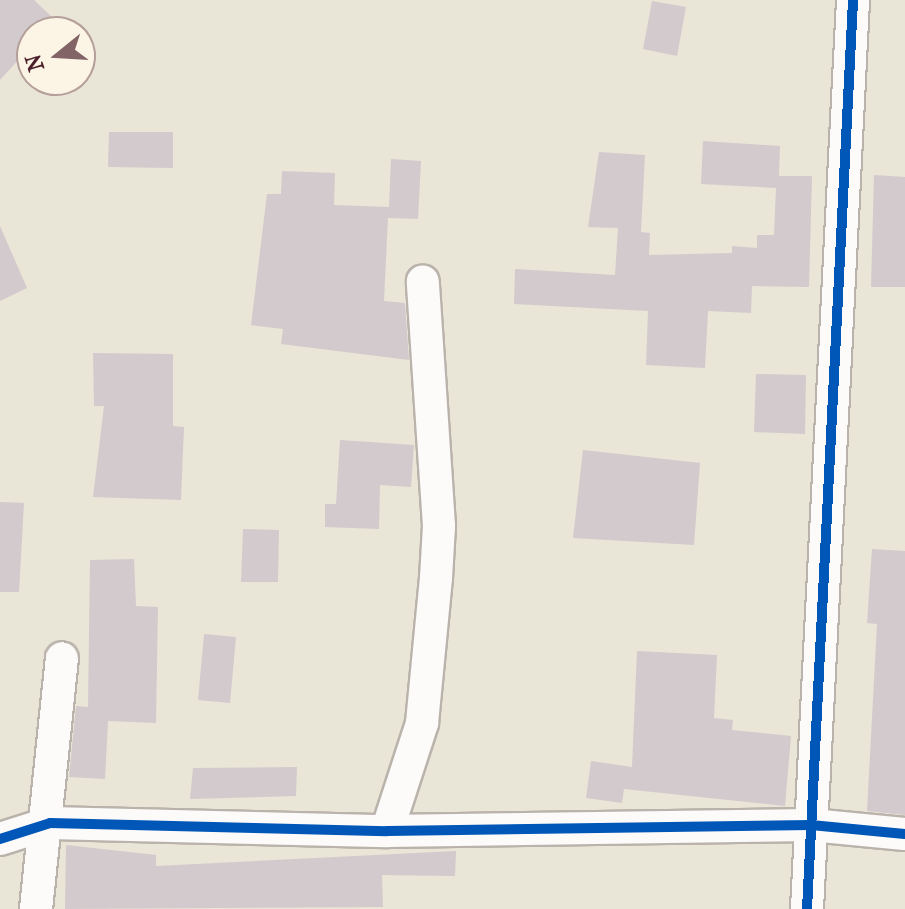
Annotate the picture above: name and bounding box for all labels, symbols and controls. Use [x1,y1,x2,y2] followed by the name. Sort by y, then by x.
[16,16,96,96] north arrow
[20,51,50,75] text: N

